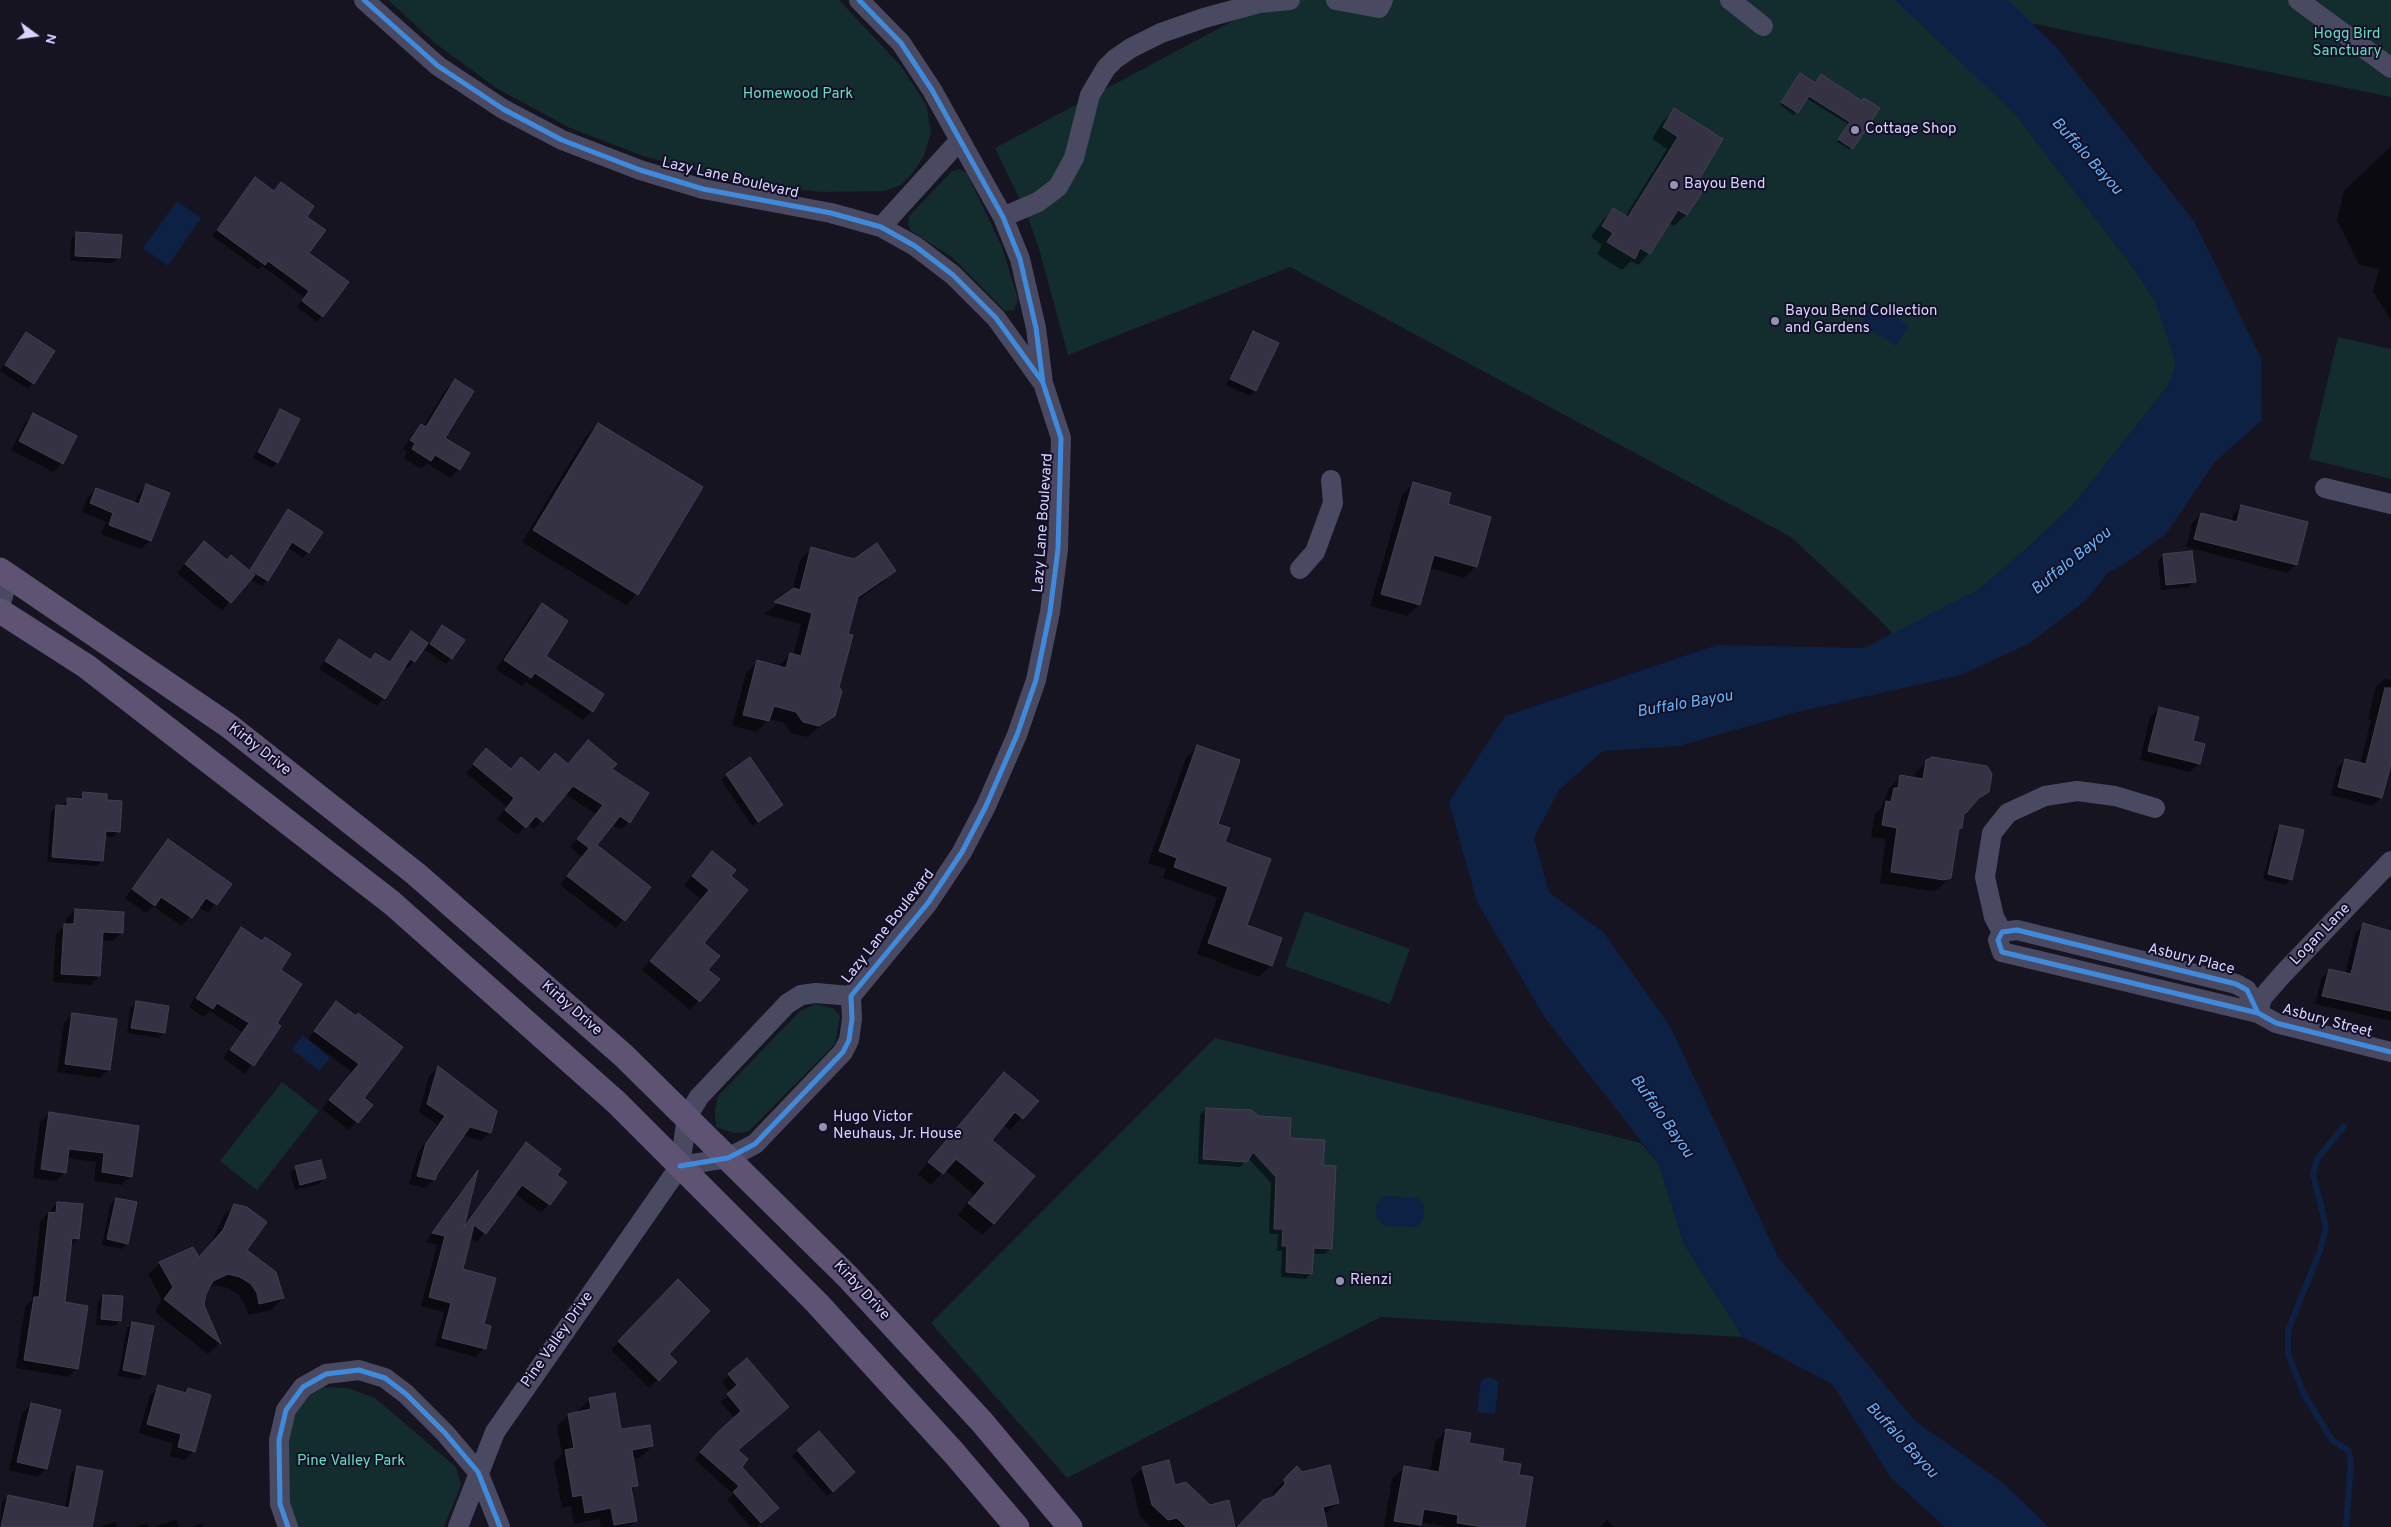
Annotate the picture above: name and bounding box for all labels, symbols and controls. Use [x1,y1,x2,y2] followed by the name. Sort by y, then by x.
[10,10,60,60] north arrow
[2313,26,2381,61] park label: Hogg Bird Sanctuary
[41,32,60,46] text: N
[743,86,853,104] park label: Homewood Park
[2046,115,2126,199] water label: Buffalo Bayou
[1865,121,1956,139] place label: Cottage Shop
[1849,124,1861,136] marker: Cottage Shop
[660,155,800,203] street label: Lazy Lane Boulevard
[1684,176,1765,194] place label: Bayou Bend
[1668,179,1680,191] marker: Bayou Bend
[1785,303,1937,338] place label: Bayou Bend Collection and Gardens
[1769,315,1781,327] marker: Bayou Bend Collection and Gardens
[1030,453,1058,593] street label: Lazy Lane Boulevard
[2028,524,2116,600] water label: Buffalo Bayou
[1636,687,1734,723] water label: Buffalo Bayou
[224,720,294,780] street label: Kirby Drive
[839,866,939,988] street label: Lazy Lane Boulevard
[2287,900,2355,970] street label: Logan Lane
[2146,941,2236,979] street label: Asbury Place
[537,978,605,1040] street label: Kirby Drive
[2280,1001,2374,1043] street label: Asbury Street
[1625,1072,1697,1162] water label: Buffalo Bayou
[833,1109,962,1144] place label: Hugo Victor Neuhaus, Jr. House
[817,1121,829,1133] marker: Hugo Victor Neuhaus, Jr. House
[829,1258,893,1324] street label: Kirby Drive
[1350,1272,1392,1290] place label: Rienzi
[1334,1275,1346,1287] marker: Rienzi
[518,1289,598,1391] street label: Pine Valley Drive
[1861,1399,1941,1483] water label: Buffalo Bayou
[297,1453,405,1471] park label: Pine Valley Park

